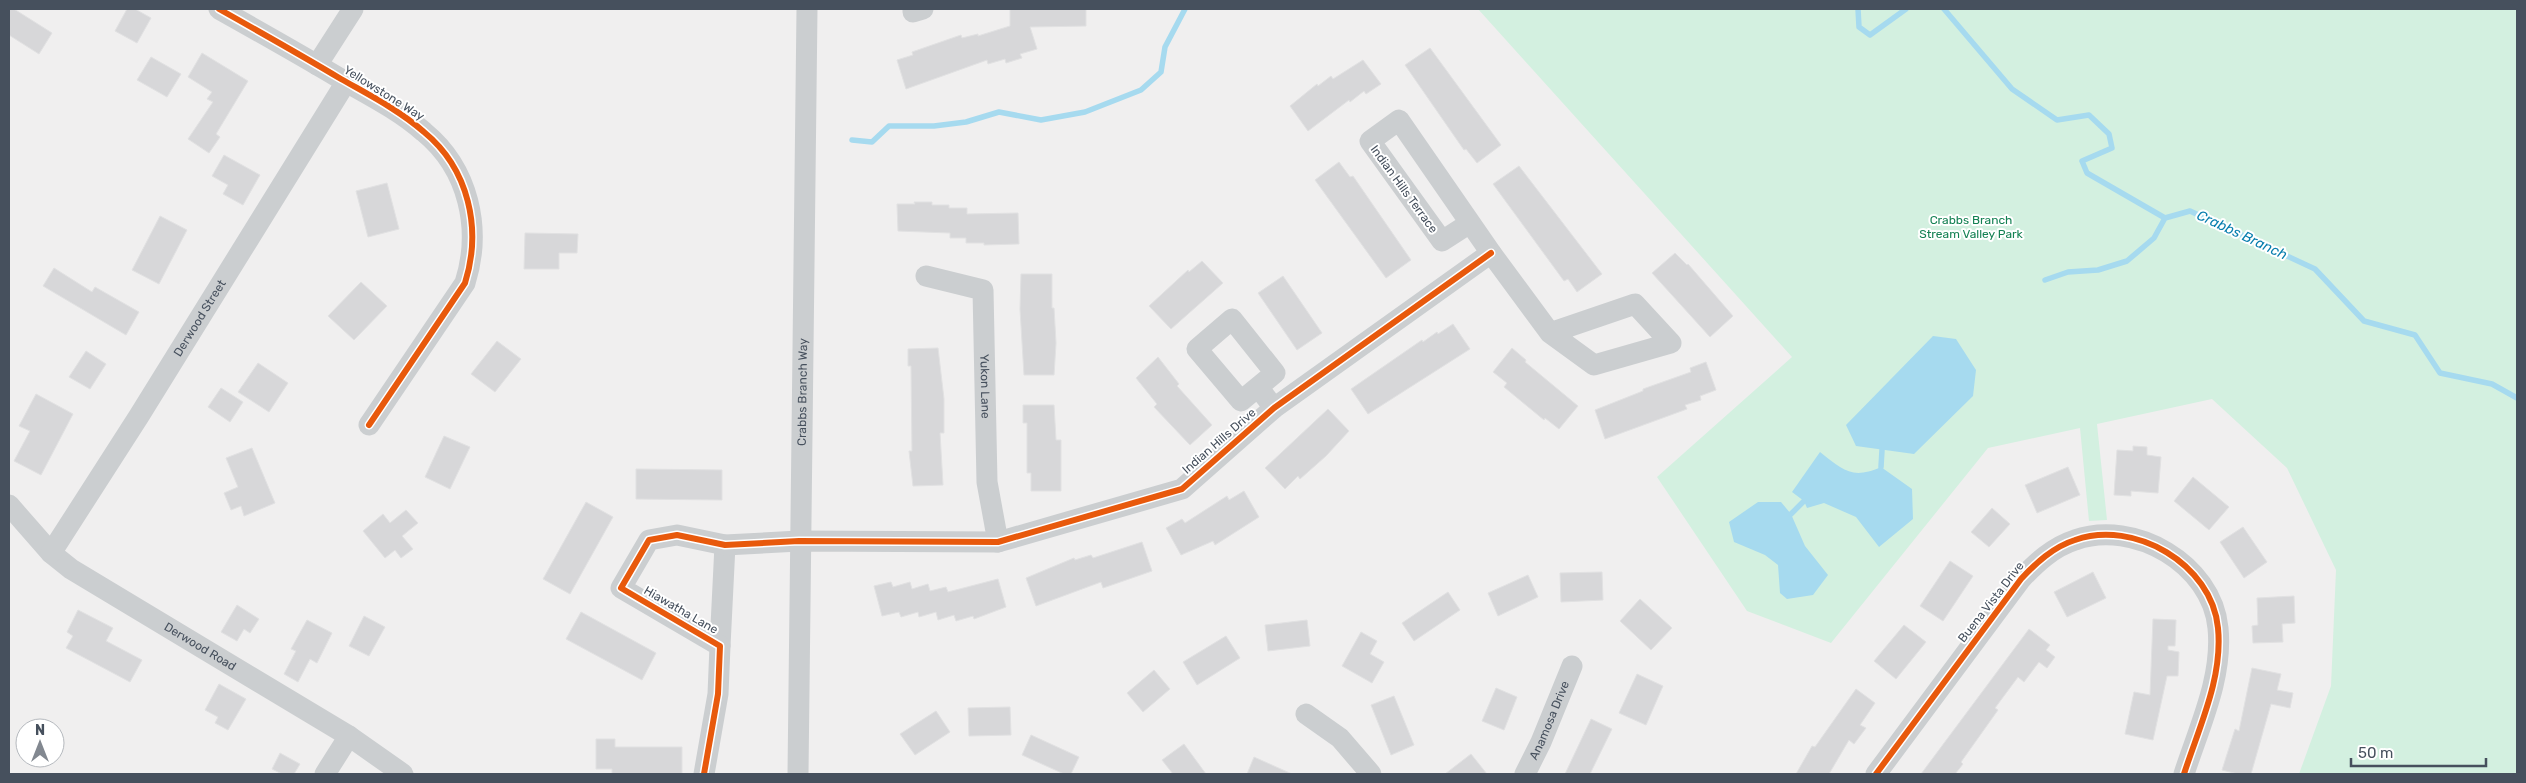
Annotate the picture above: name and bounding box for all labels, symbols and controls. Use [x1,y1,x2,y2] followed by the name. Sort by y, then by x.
[341,63,427,124] street label: Yellowstone Way
[1367,142,1441,236] street label: Indian Hills Terrace
[2194,207,2290,263] water label: Crabbs Branch
[1919,213,2024,241] park label: Crabbs Branch Stream Valley Park
[171,277,229,359] street label: Derwood Street
[795,338,810,446] street label: Crabbs Branch Way
[977,354,993,419] street label: Yukon Lane
[1179,405,1259,477] street label: Indian Hills Drive
[1955,559,2027,645] street label: Buena Vista Drive
[642,583,721,637] street label: Hiawatha Lane
[162,620,239,674] street label: Derwood Road
[1526,679,1572,762] street label: Anamosa Drive
[15,718,65,768] north arrow
[35,722,45,739] text: N
[2351,736,2486,768] scale bar
[2358,744,2393,762] text: 50 m

